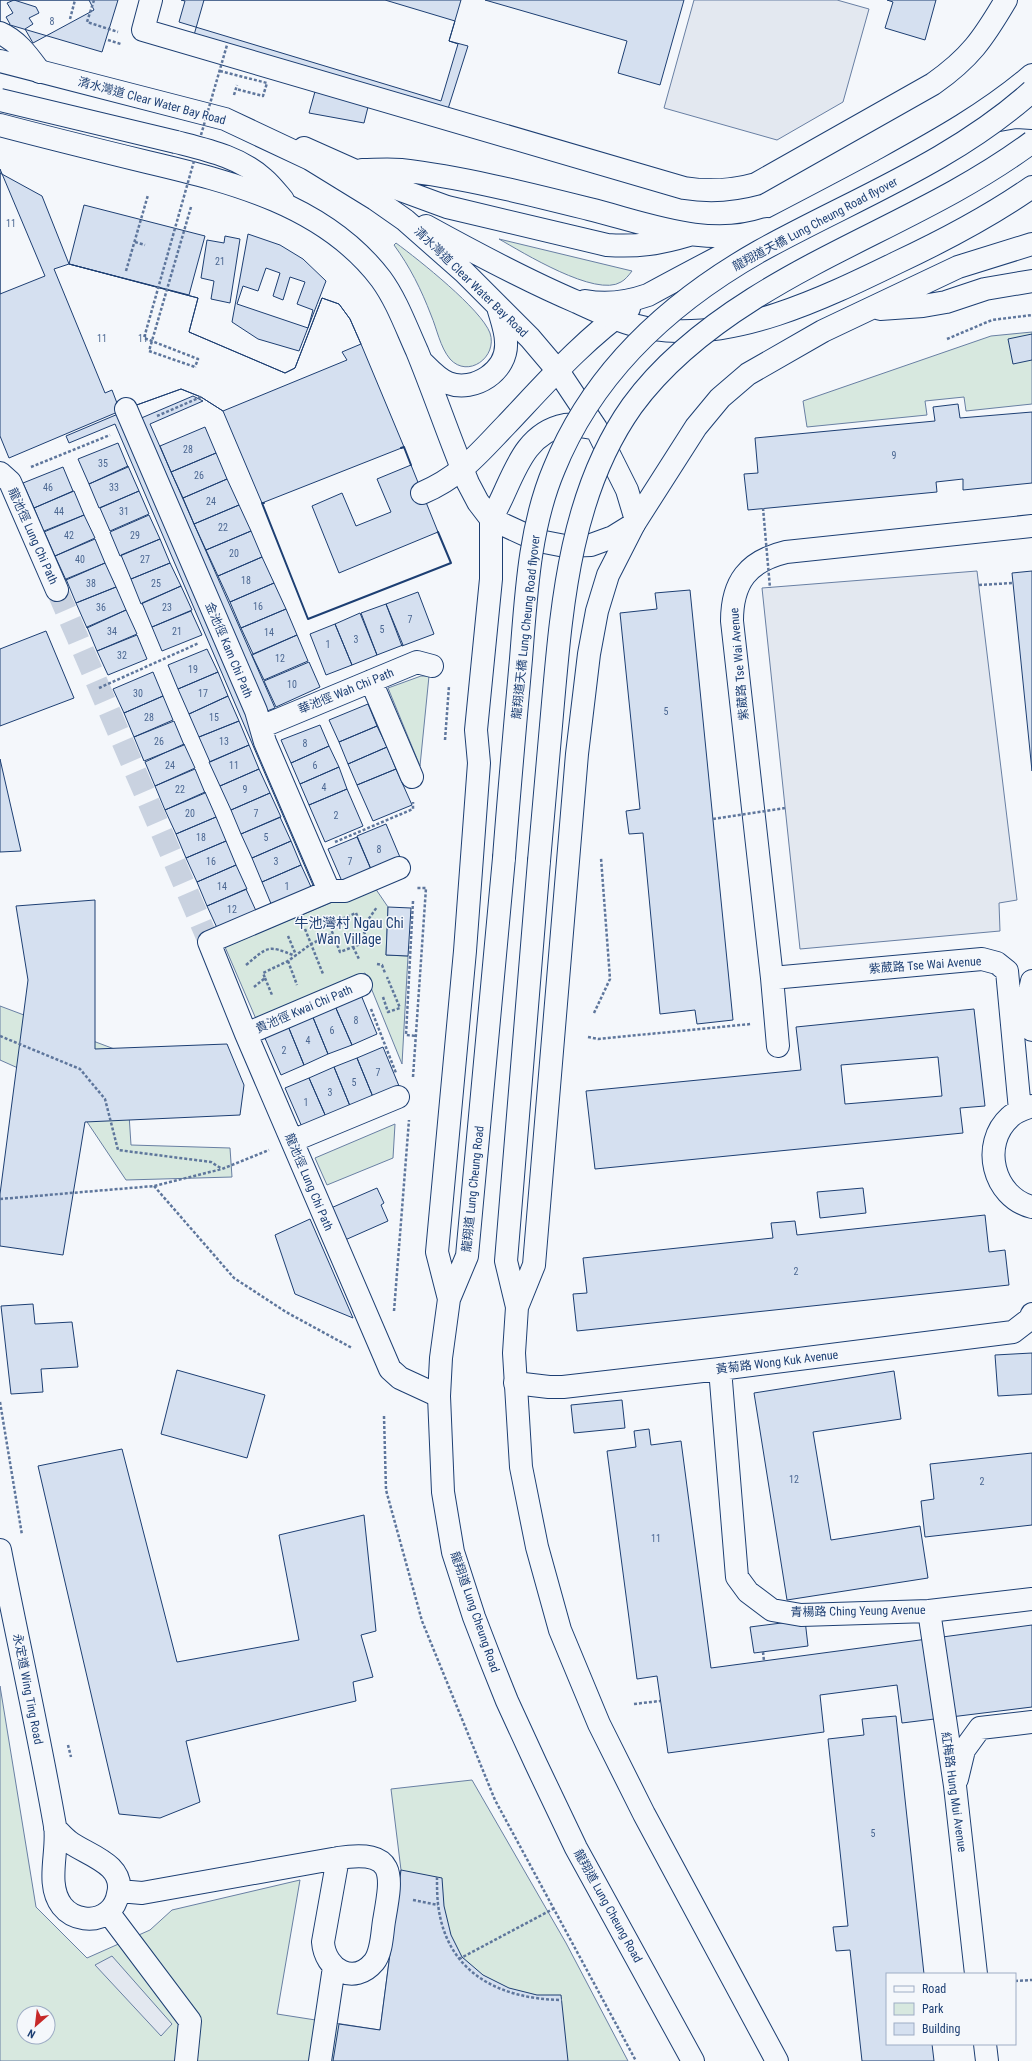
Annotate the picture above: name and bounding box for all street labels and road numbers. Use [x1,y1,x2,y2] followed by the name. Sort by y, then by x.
[77,75,227,127] street label: 清水灣道 Clear Water Bay Road
[730,174,900,274] street label: 龍翔道天橋 Lung Cheung Road flyover
[411,224,531,340] street label: 清水灣道 Clear Water Bay Road
[5,486,61,587] street label: 龍池徑 Lung Chi Path
[509,534,543,720] street label: 龍翔道天橋 Lung Cheung Road flyover
[203,600,256,700] street label: 金池徑 Kam Chi Path
[727,607,751,721] street label: 紫葳路 Tse Wai Avenue
[296,665,396,717] street label: 華池徑 Wah Chi Path
[868,954,982,976] street label: 紫葳路 Tse Wai Avenue
[253,982,355,1036] street label: 貴池徑 Kwai Chi Path
[459,1125,487,1253] street label: 龍翔道 Lung Cheung Road
[282,1131,336,1233] street label: 龍池徑 Lung Chi Path
[715,1348,839,1376] street label: 黃菊路 Wong Kuk Avenue
[448,1550,502,1674] street label: 龍翔道 Lung Cheung Road
[790,1603,926,1619] street label: 青楊路 Ching Yeung Avenue
[10,1632,46,1746] street label: 永定道 Wing Ting Road
[939,1731,969,1853] street label: 紅梅路 Hung Mui Avenue
[571,1847,645,1965] street label: 龍翔道 Lung Cheung Road

